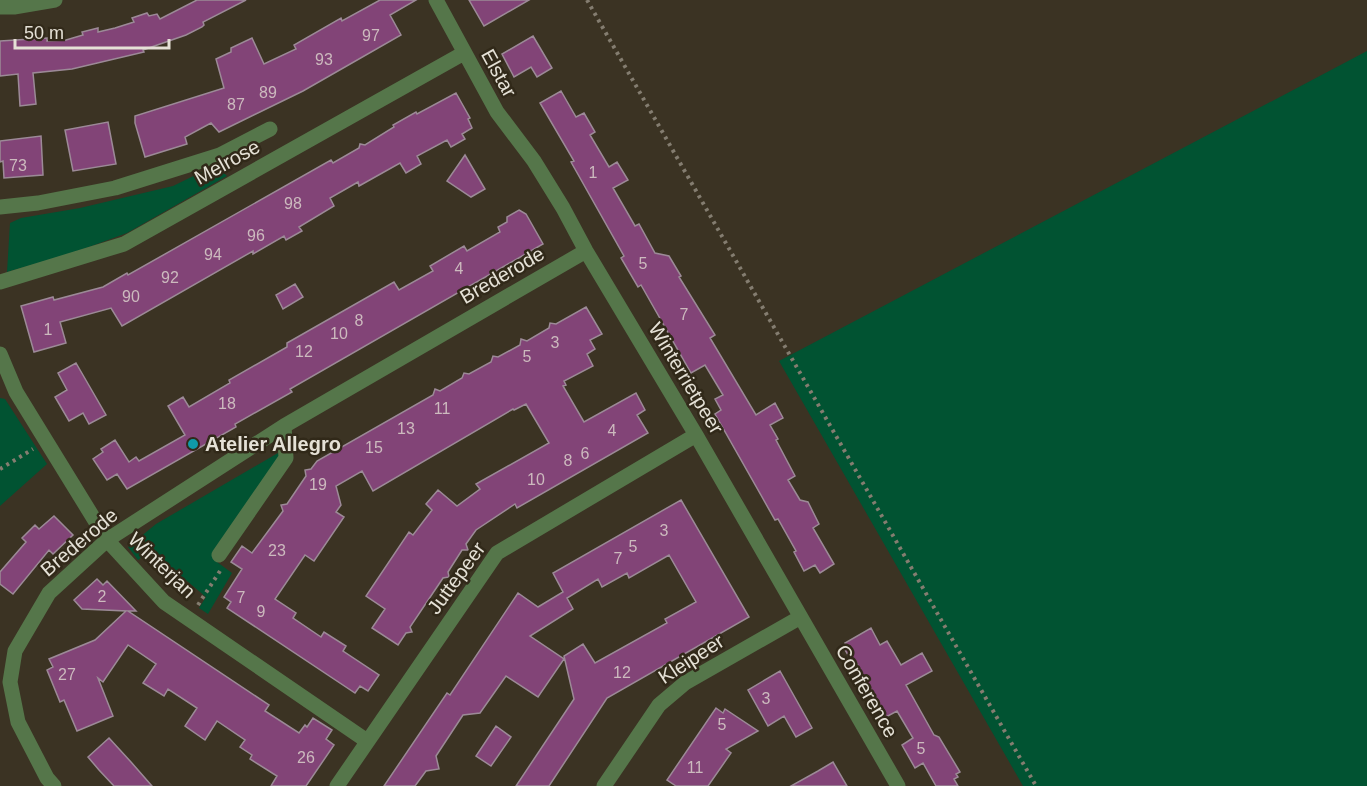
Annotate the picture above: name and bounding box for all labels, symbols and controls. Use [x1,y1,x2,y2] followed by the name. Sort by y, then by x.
[15,12,170,50] scale bar
[24,23,64,43] text: 50 m
[362,27,380,44] house number: 97
[477,45,521,101] street label: Elstar
[315,51,333,68] house number: 93
[259,84,277,101] house number: 89
[227,96,245,113] house number: 87
[191,135,263,189] street label: Melrose
[9,157,27,174] house number: 73
[589,164,598,181] house number: 1
[284,195,302,212] house number: 98
[247,227,265,244] house number: 96
[456,242,548,308] street label: Brederode
[204,246,222,263] house number: 94
[639,255,648,272] house number: 5
[455,260,464,277] house number: 4
[161,269,179,286] house number: 92
[122,288,140,305] house number: 90
[680,306,689,323] house number: 7
[355,312,364,329] house number: 8
[644,319,728,438] street label: Winterrietpeer
[44,321,53,338] house number: 1
[330,325,348,342] house number: 10
[551,334,560,351] house number: 3
[295,343,313,360] house number: 12
[523,348,532,365] house number: 5
[218,395,236,412] house number: 18
[434,400,450,417] house number: 11
[397,420,415,437] house number: 13
[608,422,617,439] house number: 4
[205,433,341,455] place label: Atelier Allegro
[186,437,200,451] marker: Atelier Allegro
[365,439,383,456] house number: 15
[581,445,590,462] house number: 6
[564,452,573,469] house number: 8
[527,471,545,488] house number: 10
[309,476,327,493] house number: 19
[36,504,122,580] street label: Brederode
[660,522,669,539] house number: 3
[124,528,200,602] street label: Winterjan
[423,538,490,618] street label: Juttepeer
[629,538,638,555] house number: 5
[268,542,286,559] house number: 23
[614,550,623,567] house number: 7
[98,588,107,605] house number: 2
[237,589,246,606] house number: 7
[257,603,266,620] house number: 9
[654,630,728,688] street label: Kleipeer
[832,641,902,741] street label: Conference
[613,664,631,681] house number: 12
[58,666,76,683] house number: 27
[762,690,771,707] house number: 3
[718,716,727,733] house number: 5
[917,740,926,757] house number: 5
[297,749,315,766] house number: 26
[687,759,703,776] house number: 11

